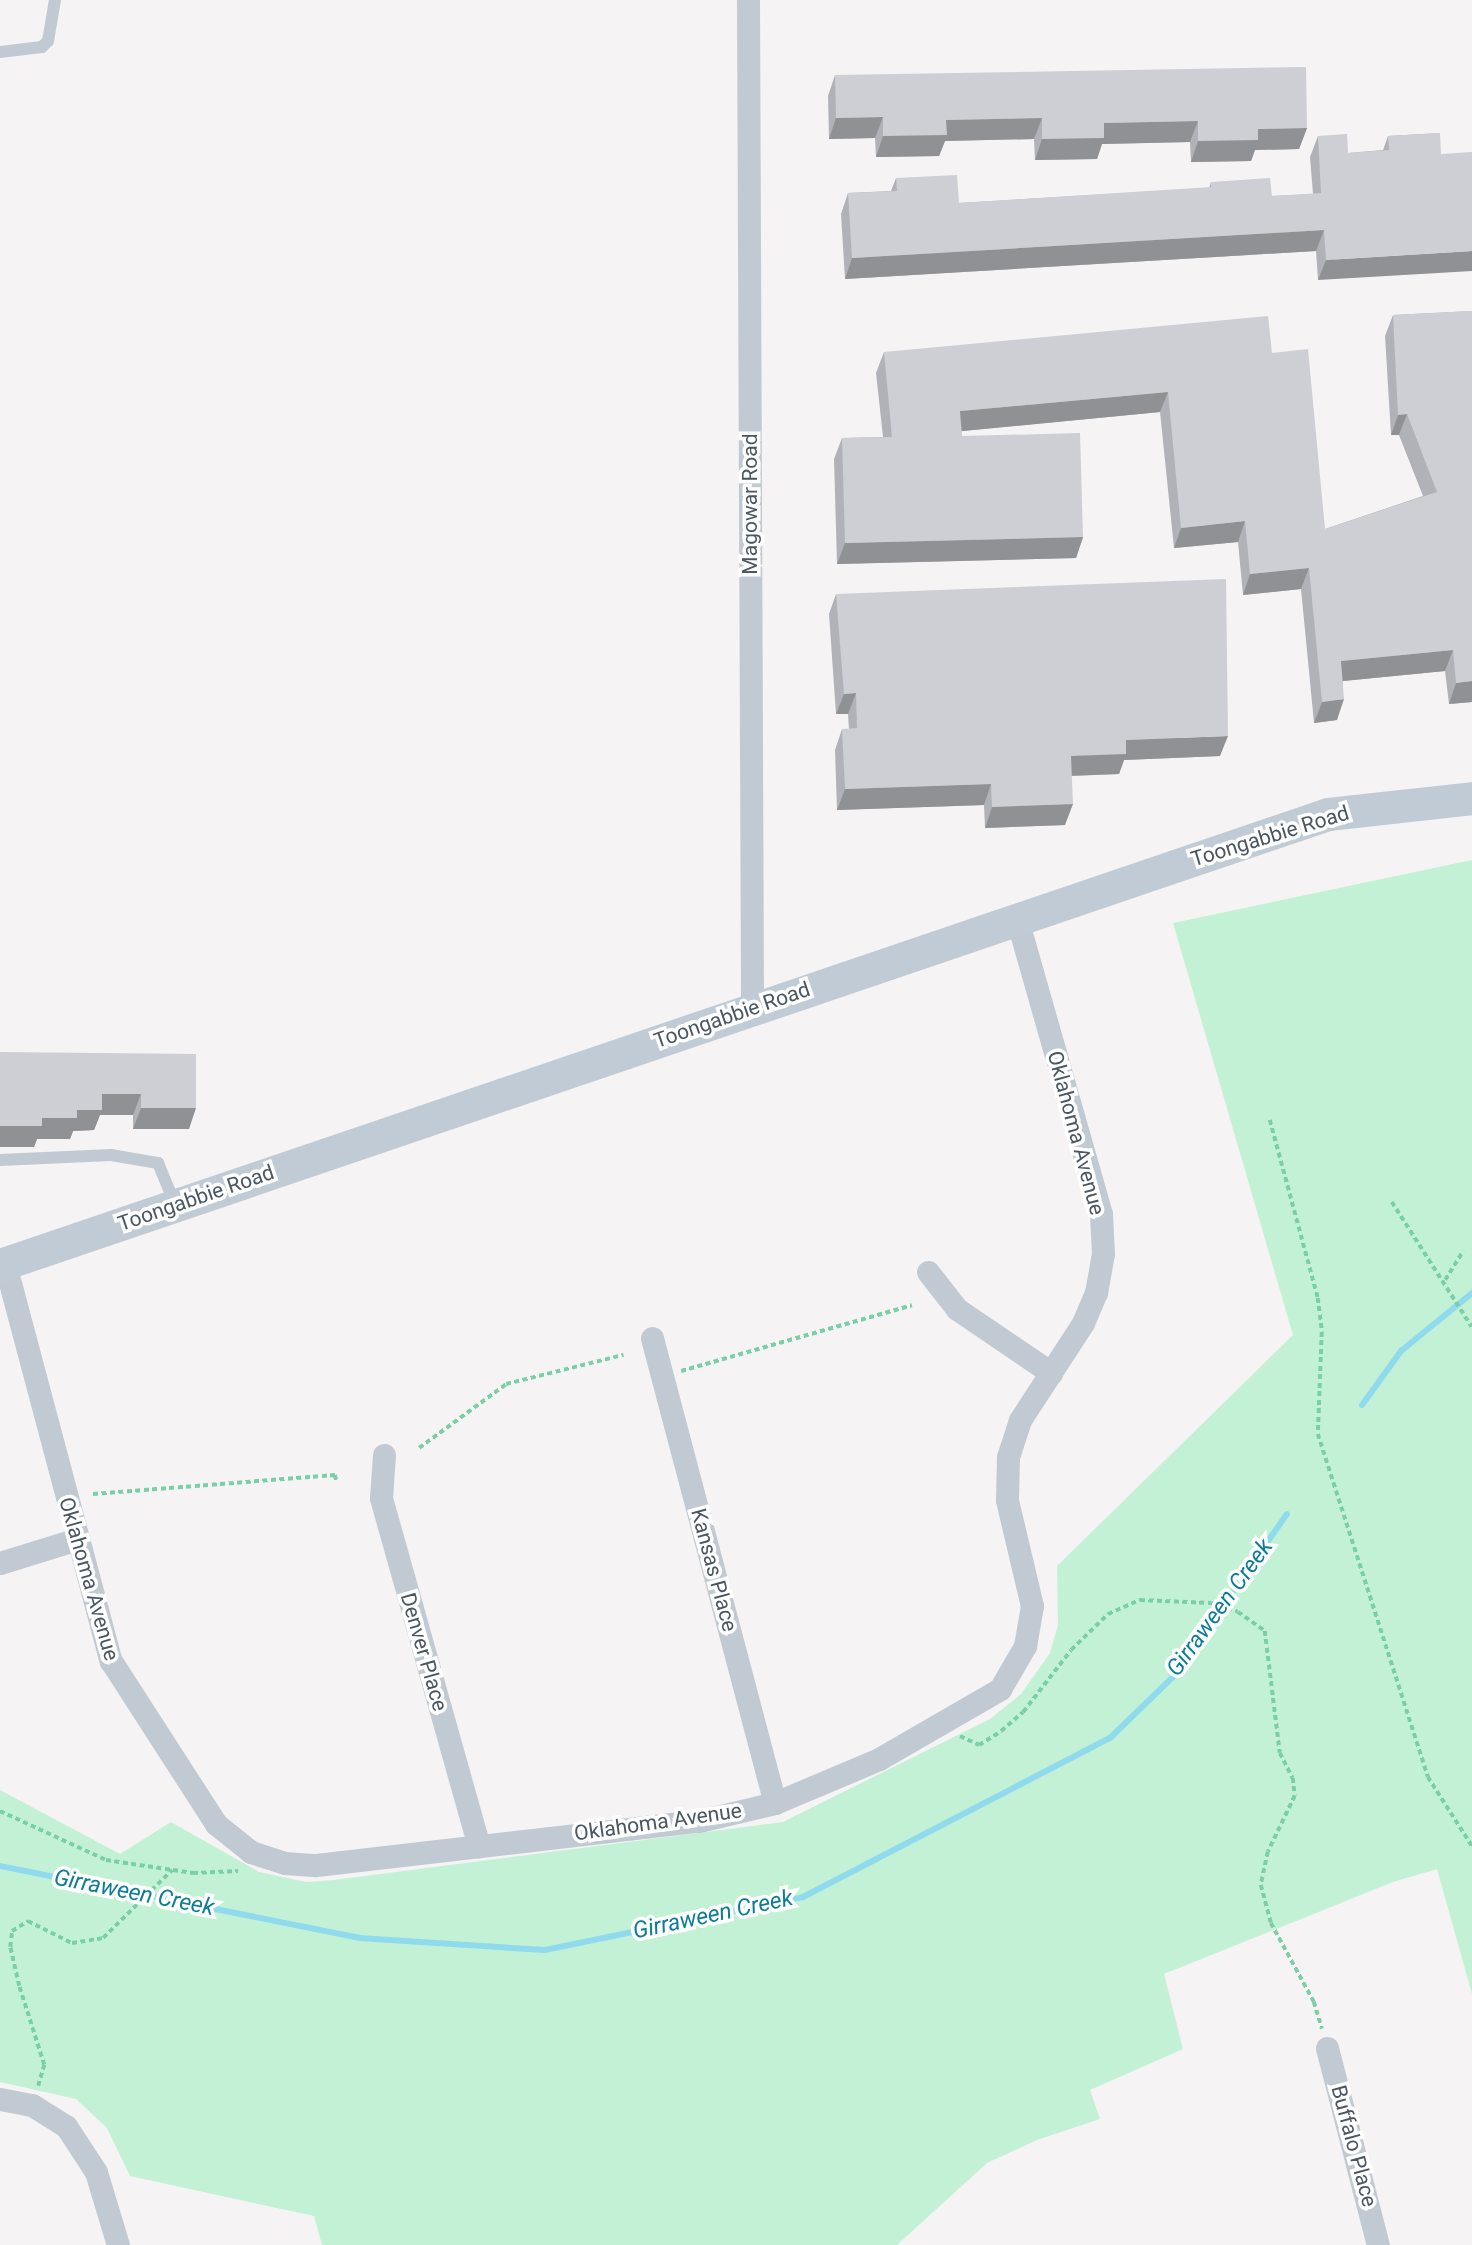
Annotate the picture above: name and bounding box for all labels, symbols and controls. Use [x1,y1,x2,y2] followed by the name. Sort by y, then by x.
[737,433,763,575] street label: Magowar Road
[1188,800,1352,872] street label: Toongabbie Road
[651,976,813,1054] street label: Toongabbie Road
[1042,1048,1110,1218] street label: Oklahoma Avenue
[115,1159,277,1237] street label: Toongabbie Road
[54,1494,124,1664] street label: Oklahoma Avenue
[685,1506,743,1634] street label: Kansas Place
[1161,1534,1279,1682] water label: Girraween Creek
[395,1590,453,1714] street label: Denver Place
[573,1798,743,1846] street label: Oklahoma Avenue
[52,1864,216,1922] water label: Girraween Creek
[631,1885,795,1945] water label: Girraween Creek
[1326,2082,1382,2210] street label: Buffalo Place

